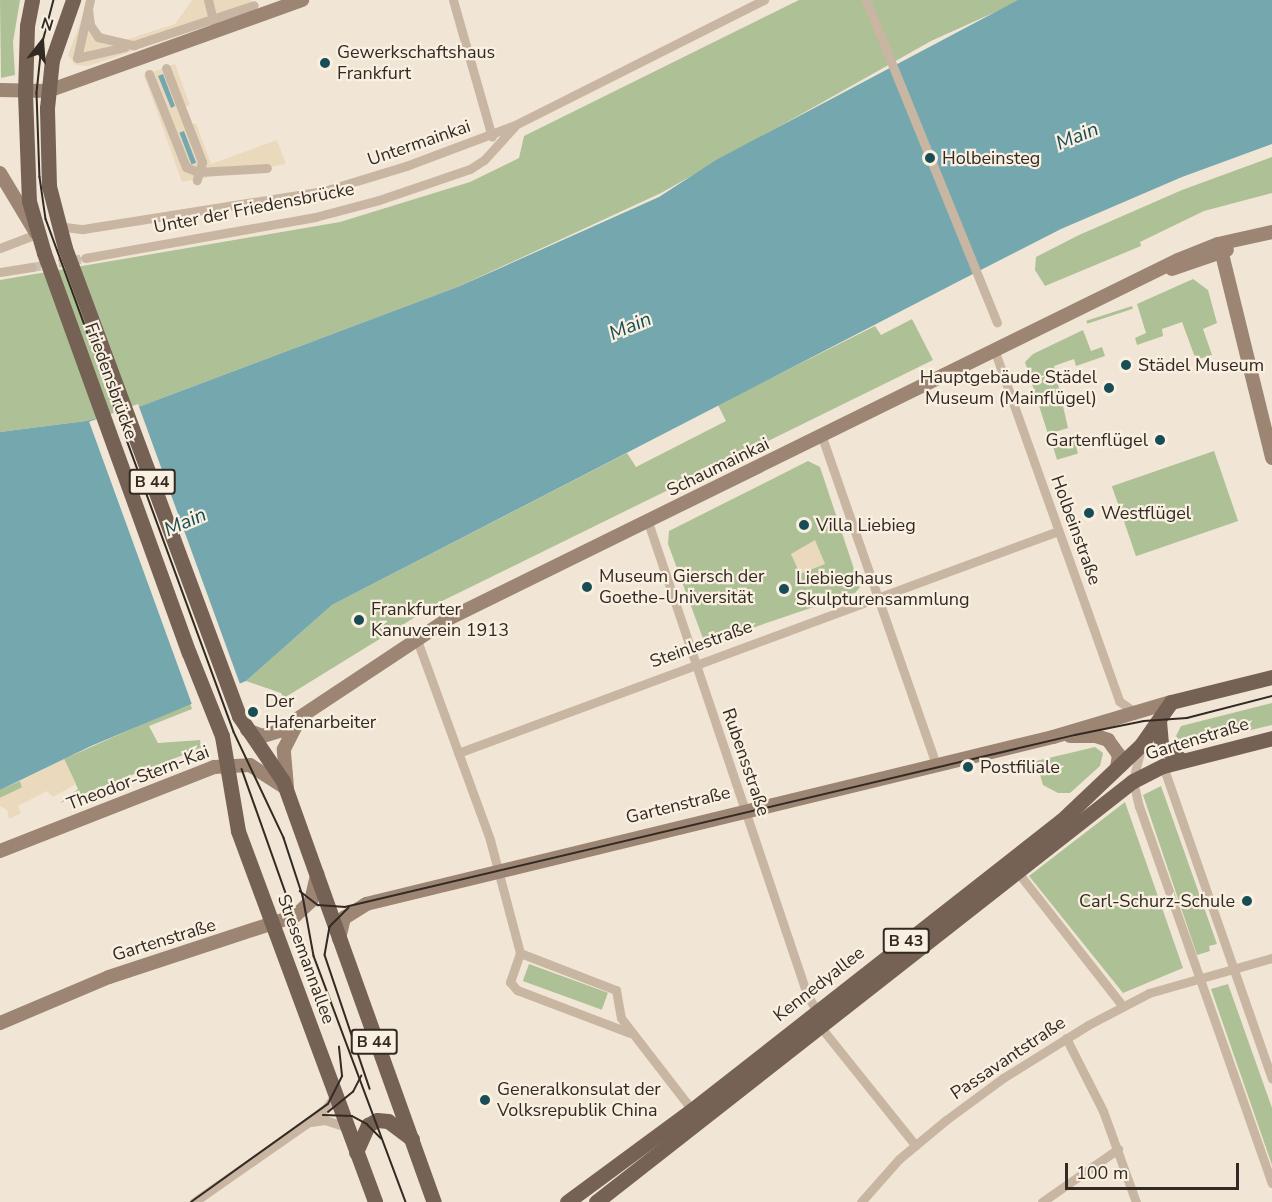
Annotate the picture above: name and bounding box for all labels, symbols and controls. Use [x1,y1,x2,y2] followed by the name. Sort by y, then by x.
[12,12,72,72] north arrow
[38,13,56,37] text: N
[337,42,495,84] place label: Gewerkschaftshaus Frankfurt
[318,56,332,70] marker: Gewerkschaftshaus Frankfurt
[365,115,473,171] street label: Untermainkai
[1052,117,1102,155] water label: Main
[942,147,1040,169] place label: Holbeinsteg
[923,151,937,165] marker: Holbeinsteg
[152,178,356,238] street label: Unter der Friedensbrücke
[605,306,655,346] water label: Main
[80,320,142,442] street label: Friedensbrücke
[1138,354,1264,376] place label: Städel Museum
[1119,358,1133,372] marker: Städel Museum
[920,367,1097,410] place label: Hauptgebäude Städel Museum (Mainflügel)
[1102,381,1116,395] marker: Hauptgebäude Städel Museum (Mainflügel)
[1046,429,1148,451] place label: Gartenflügel
[663,433,773,501] street label: Schaumainkai
[1153,433,1167,447] marker: Gartenflügel
[128,469,176,495] road number: B 44
[1046,472,1106,588] street label: Holbeinstraße
[160,502,210,542] water label: Main
[1101,502,1191,524] place label: Westflügel
[1082,506,1096,520] marker: Westflügel
[816,514,916,536] place label: Villa Liebieg
[797,518,811,532] marker: Villa Liebieg
[599,566,764,608] place label: Museum Giersch der Goethe-Universität
[796,568,970,610] place label: Liebieghaus Skulpturensammlung
[580,580,594,594] marker: Museum Giersch der Goethe-Universität
[777,582,791,596] marker: Liebieghaus Skulpturensammlung
[371,599,509,642] place label: Frankfurter Kanuverein 1913
[352,613,366,627] marker: Frankfurter Kanuverein 1913
[647,615,755,673] street label: Steinlestraße
[265,691,376,734] place label: Der Hafenarbeiter
[246,705,260,719] marker: Der Hafenarbeiter
[717,705,775,819] street label: Rubensstraße
[1143,713,1251,765] street label: Gartenstraße
[64,741,212,815] street label: Theodor-Stern-Kai
[980,756,1060,778] place label: Postfiliale
[961,760,975,774] marker: Postfiliale
[624,782,732,828] street label: Gartenstraße
[1079,890,1235,912] place label: Carl-Schurz-Schule
[273,891,339,1027] street label: Stresemannallee
[1240,894,1254,908] marker: Carl-Schurz-Schule
[110,914,218,966] street label: Gartenstraße
[882,928,930,954] road number: B 43
[769,942,869,1026] street label: Kennedyallee
[946,1012,1070,1104] street label: Passavantstraße
[350,1029,398,1055] road number: B 44
[497,1079,661,1122] place label: Generalkonsulat der Volksrepublik China
[478,1093,492,1107] marker: Generalkonsulat der Volksrepublik China
[1068,1151,1242,1189] scale bar
[1076,1161,1128,1185] text: 100 m

